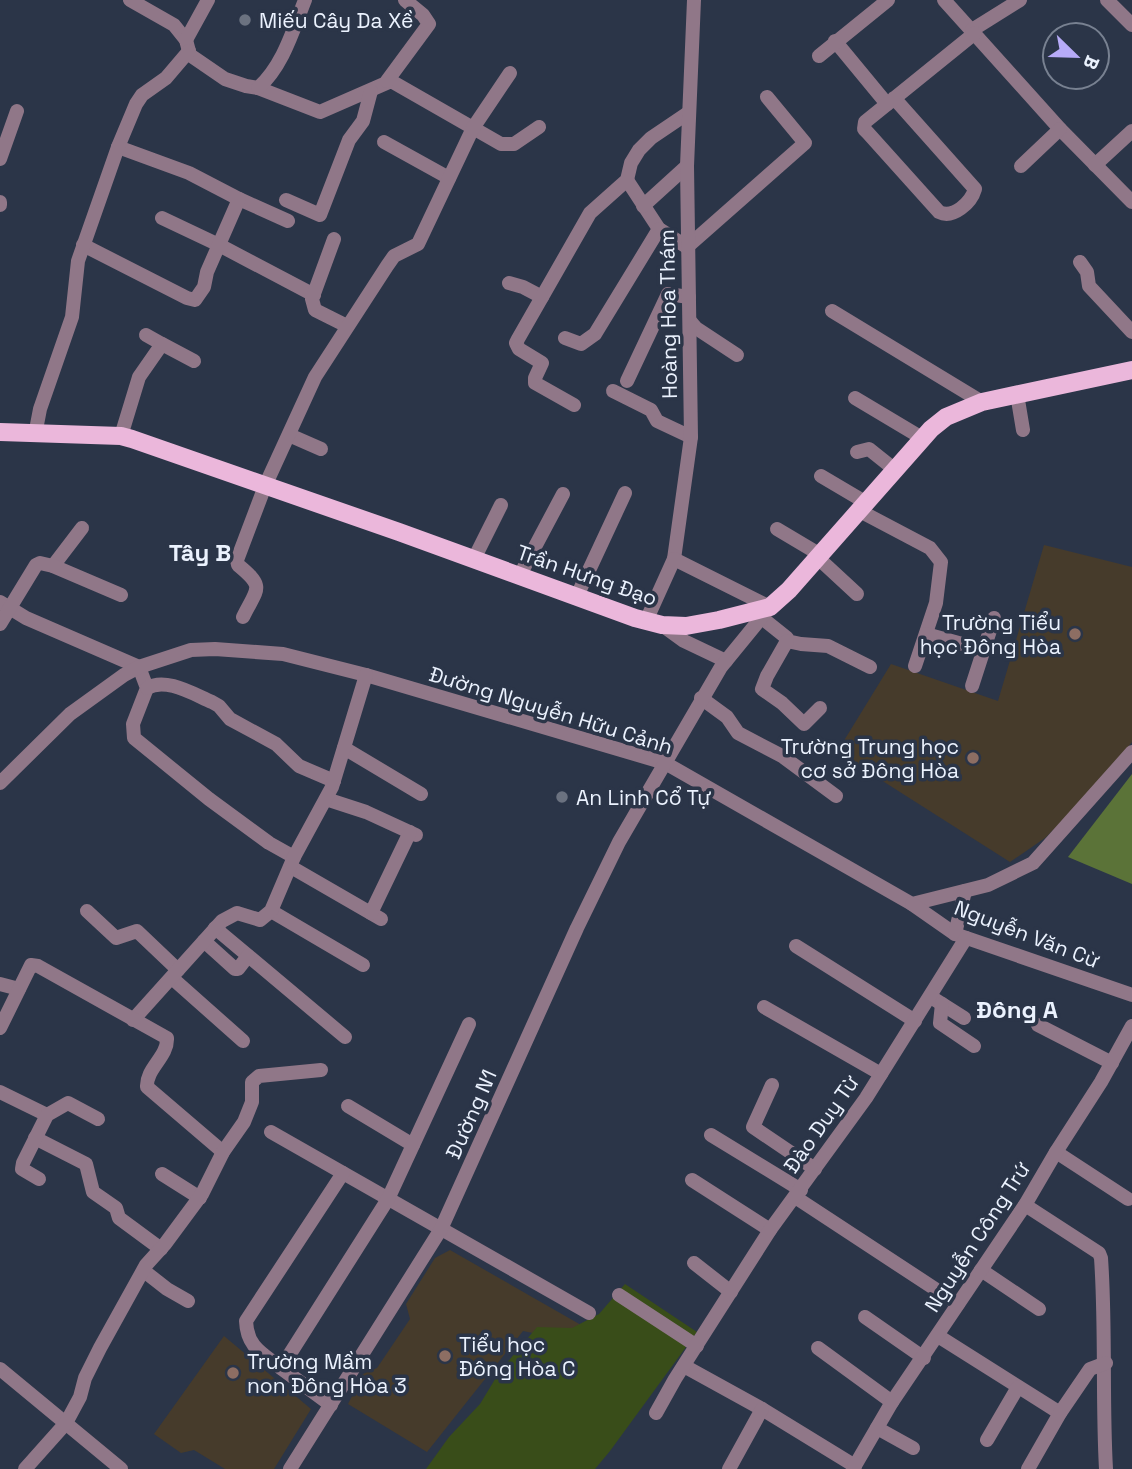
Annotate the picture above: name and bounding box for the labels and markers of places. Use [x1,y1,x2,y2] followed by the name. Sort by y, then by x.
[259,7,413,34] place label: Miếu Cây Da Xề
[237,12,253,28] marker: Miếu Cây Da Xề
[920,609,1061,660] place label: Trường Tiểu học Đông Hòa
[1067,626,1083,642] marker: Trường Tiểu học Đông Hòa
[781,733,959,784] place label: Trường Trung học cơ sở Đông Hòa
[965,750,981,766] marker: Trường Trung học cơ sở Đông Hòa
[576,784,711,811] place label: An Linh Cổ Tự
[554,789,570,805] marker: An Linh Cổ Tự
[459,1331,575,1382] place label: Tiểu học Đông Hòa C
[247,1348,407,1399] place label: Trường Mầm non Đông Hòa 3
[437,1348,453,1364] marker: Tiểu học Đông Hòa C
[225,1365,241,1381] marker: Trường Mầm non Đông Hòa 3

